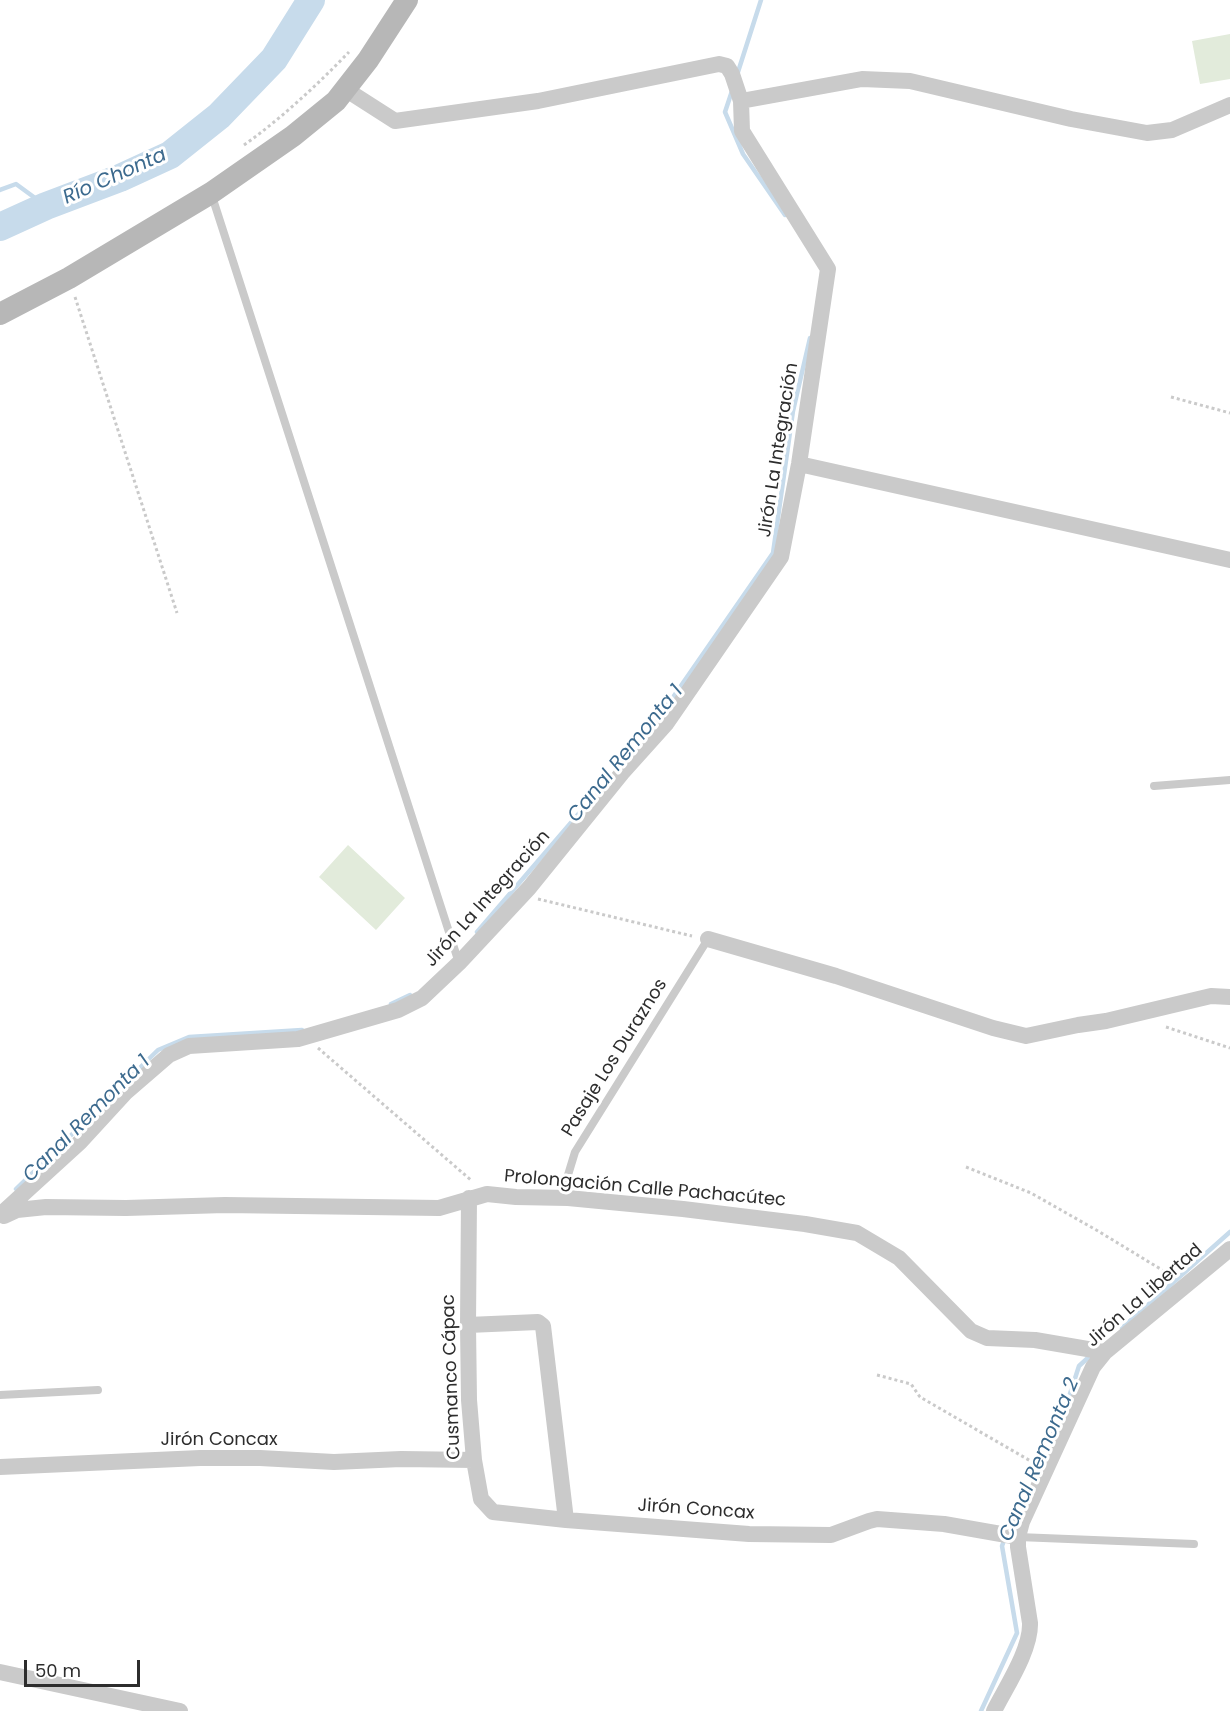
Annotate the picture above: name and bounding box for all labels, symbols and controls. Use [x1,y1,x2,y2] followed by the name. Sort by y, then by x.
[60,144,170,210] water label: Río Chonta
[755,361,803,539] street label: Jirón La Integración
[563,680,689,828] water label: Canal Remonta 1
[421,826,555,972] street label: Jirón La Integración
[558,975,672,1141] street label: Pasaje Los Duraznos
[18,1050,156,1188] water label: Canal Remonta 1
[503,1166,787,1212] street label: Prolongación Calle Pachacútec
[1083,1240,1207,1352] street label: Jirón La Libertad
[438,1294,466,1460] street label: Cusmanco Cápac
[995,1375,1085,1545] water label: Canal Remonta 2
[160,1429,278,1451] street label: Jirón Concax
[637,1495,755,1525] street label: Jirón Concax
[27,1648,142,1686] scale bar
[35,1658,81,1683] text: 50 m

